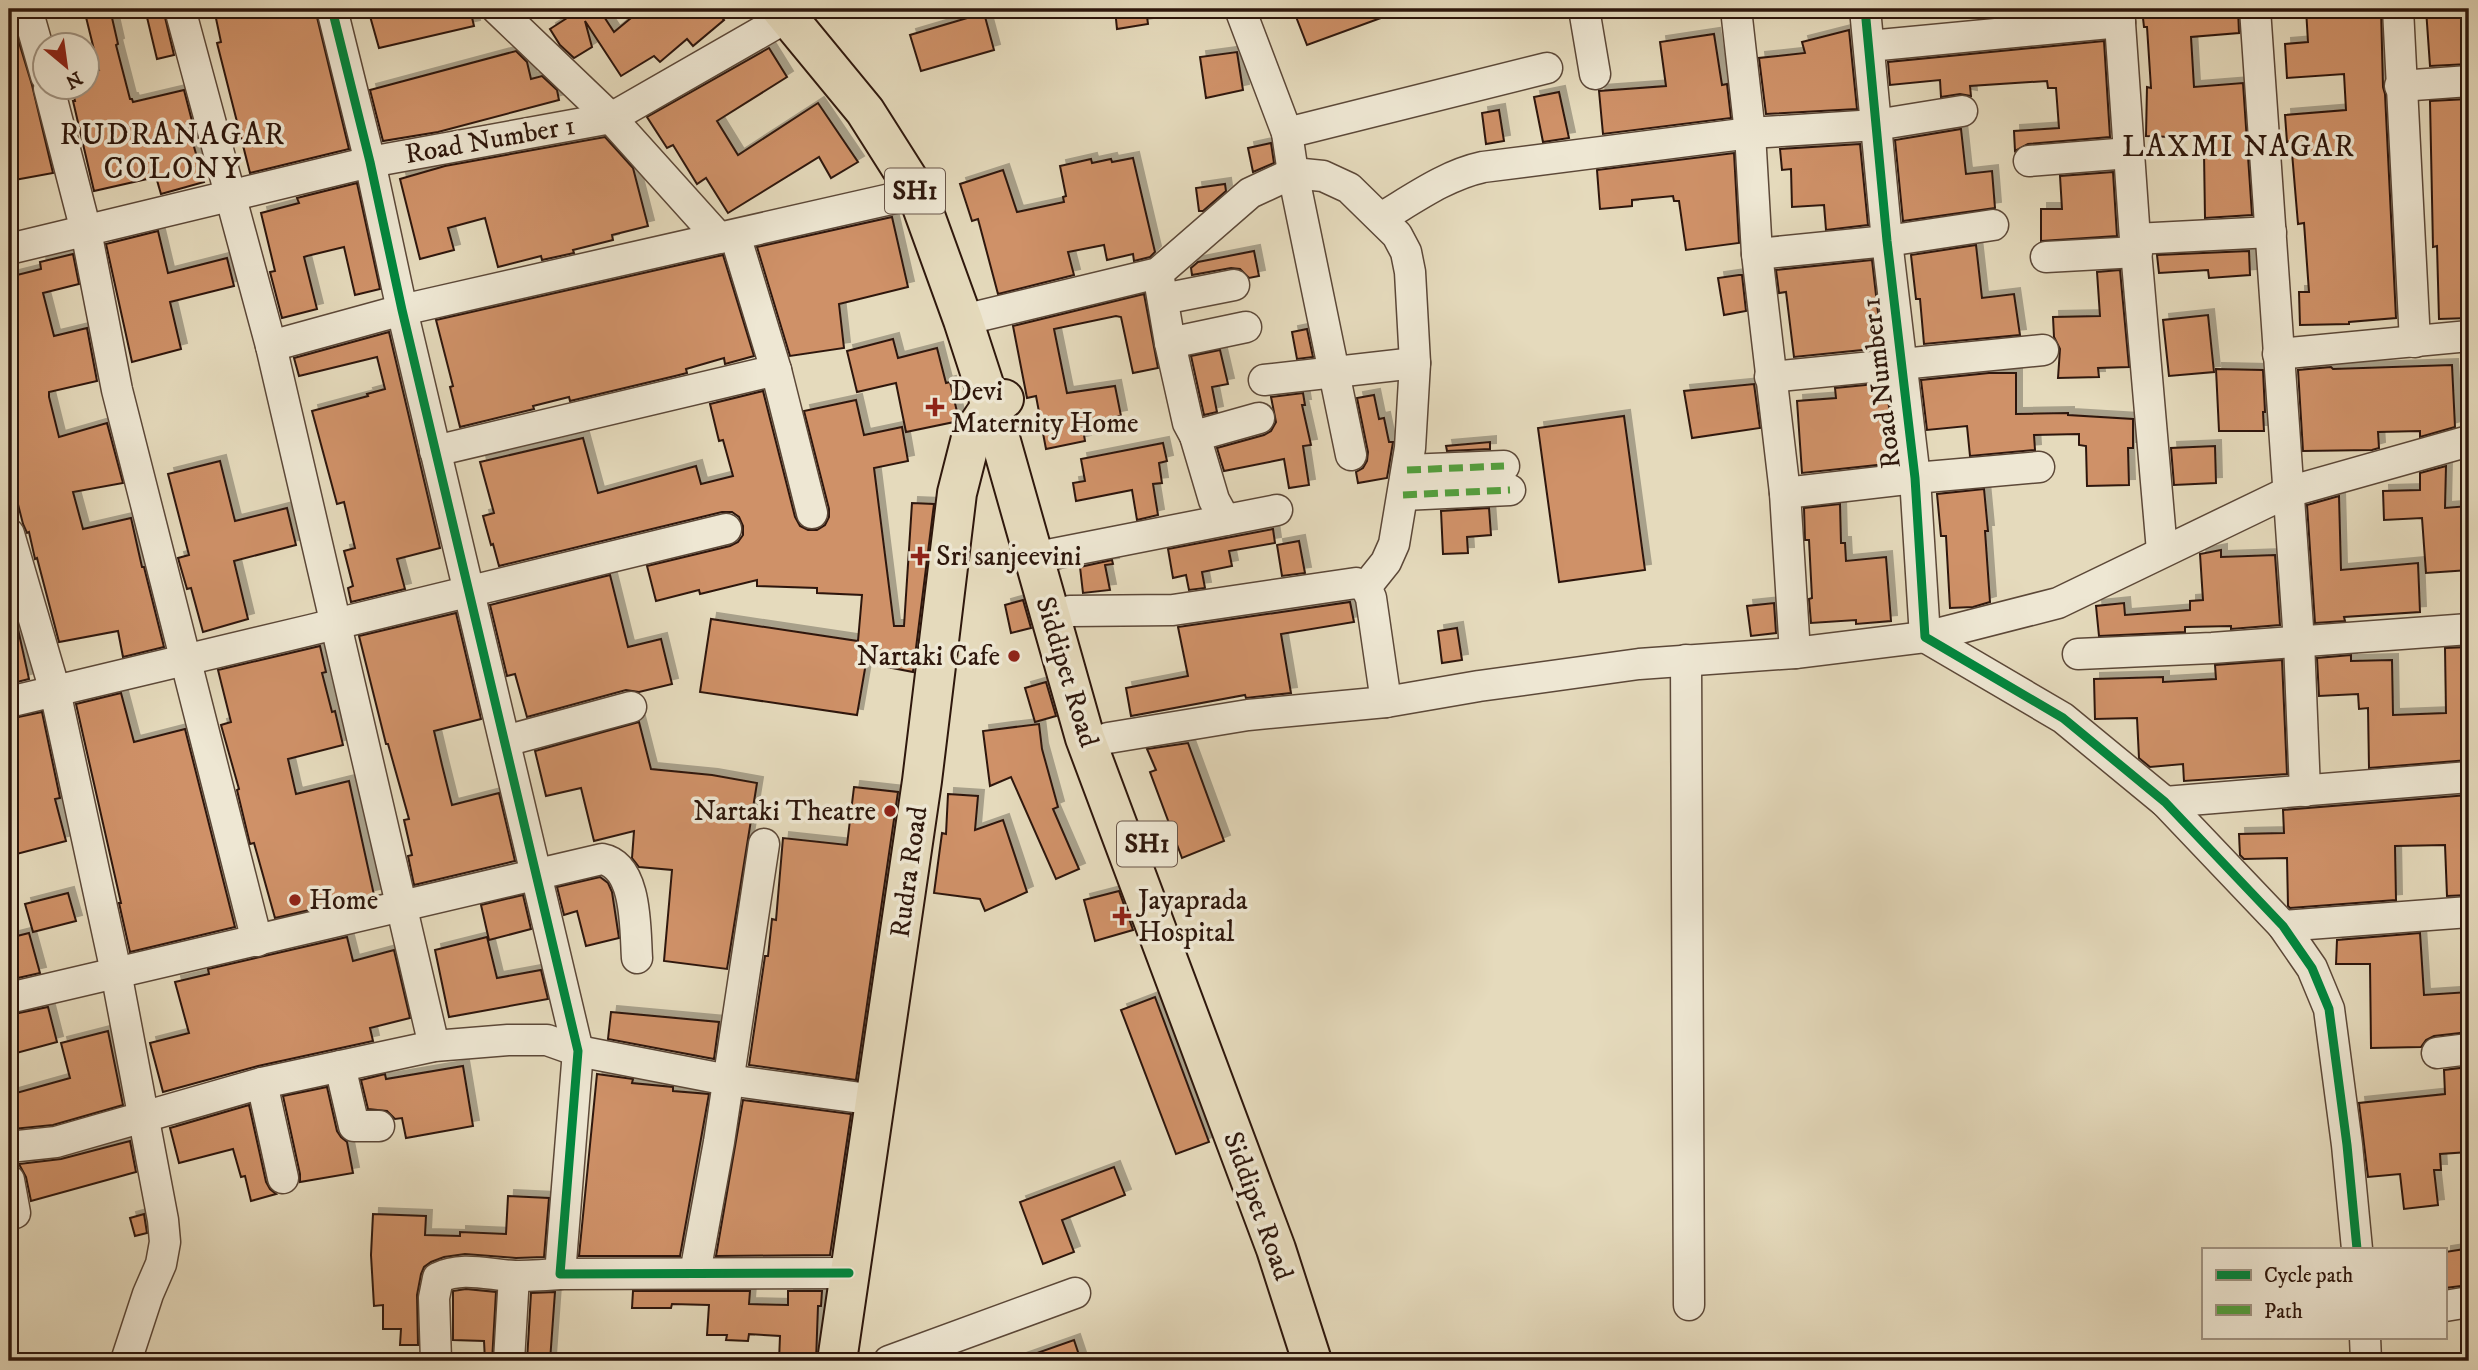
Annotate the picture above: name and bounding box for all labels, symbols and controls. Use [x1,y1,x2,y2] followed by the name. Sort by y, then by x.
[32,32,102,102] north arrow
[61,66,86,94] text: N
[402,108,578,172] street label: Road Number 1
[60,117,286,188] district label: RUDRANAGAR COLONY
[2122,129,2356,166] district label: LAXMI NAGAR
[885,168,945,214] road number: SH1
[1853,295,1909,471] street label: Road Number 1
[951,374,1139,441] place label: Devi Maternity Home
[925,397,945,417] marker: Devi Maternity Home
[936,539,1081,574] place label: Sri sanjeevini
[910,546,930,566] marker: Sri sanjeevini
[1028,592,1106,752] street label: Siddipet Road
[856,639,1000,674] place label: Nartaki Cafe
[1006,648,1022,664] marker: Nartaki Cafe
[693,794,876,829] place label: Nartaki Theatre
[882,803,898,819] marker: Nartaki Theatre
[882,804,936,940] street label: Rudra Road
[1117,822,1177,866] road number: SH1
[309,883,378,918] place label: Home
[1135,883,1248,950] place label: Jayaprada Hospital
[287,892,303,908] marker: Home
[1112,906,1132,926] marker: Jayaprada Hospital
[1215,1127,1301,1285] street label: Siddipet Road
[2202,1248,2446,1338] legend
[2264,1263,2353,1289] text: Cycle path
[2264,1299,2303,1325] text: Path

